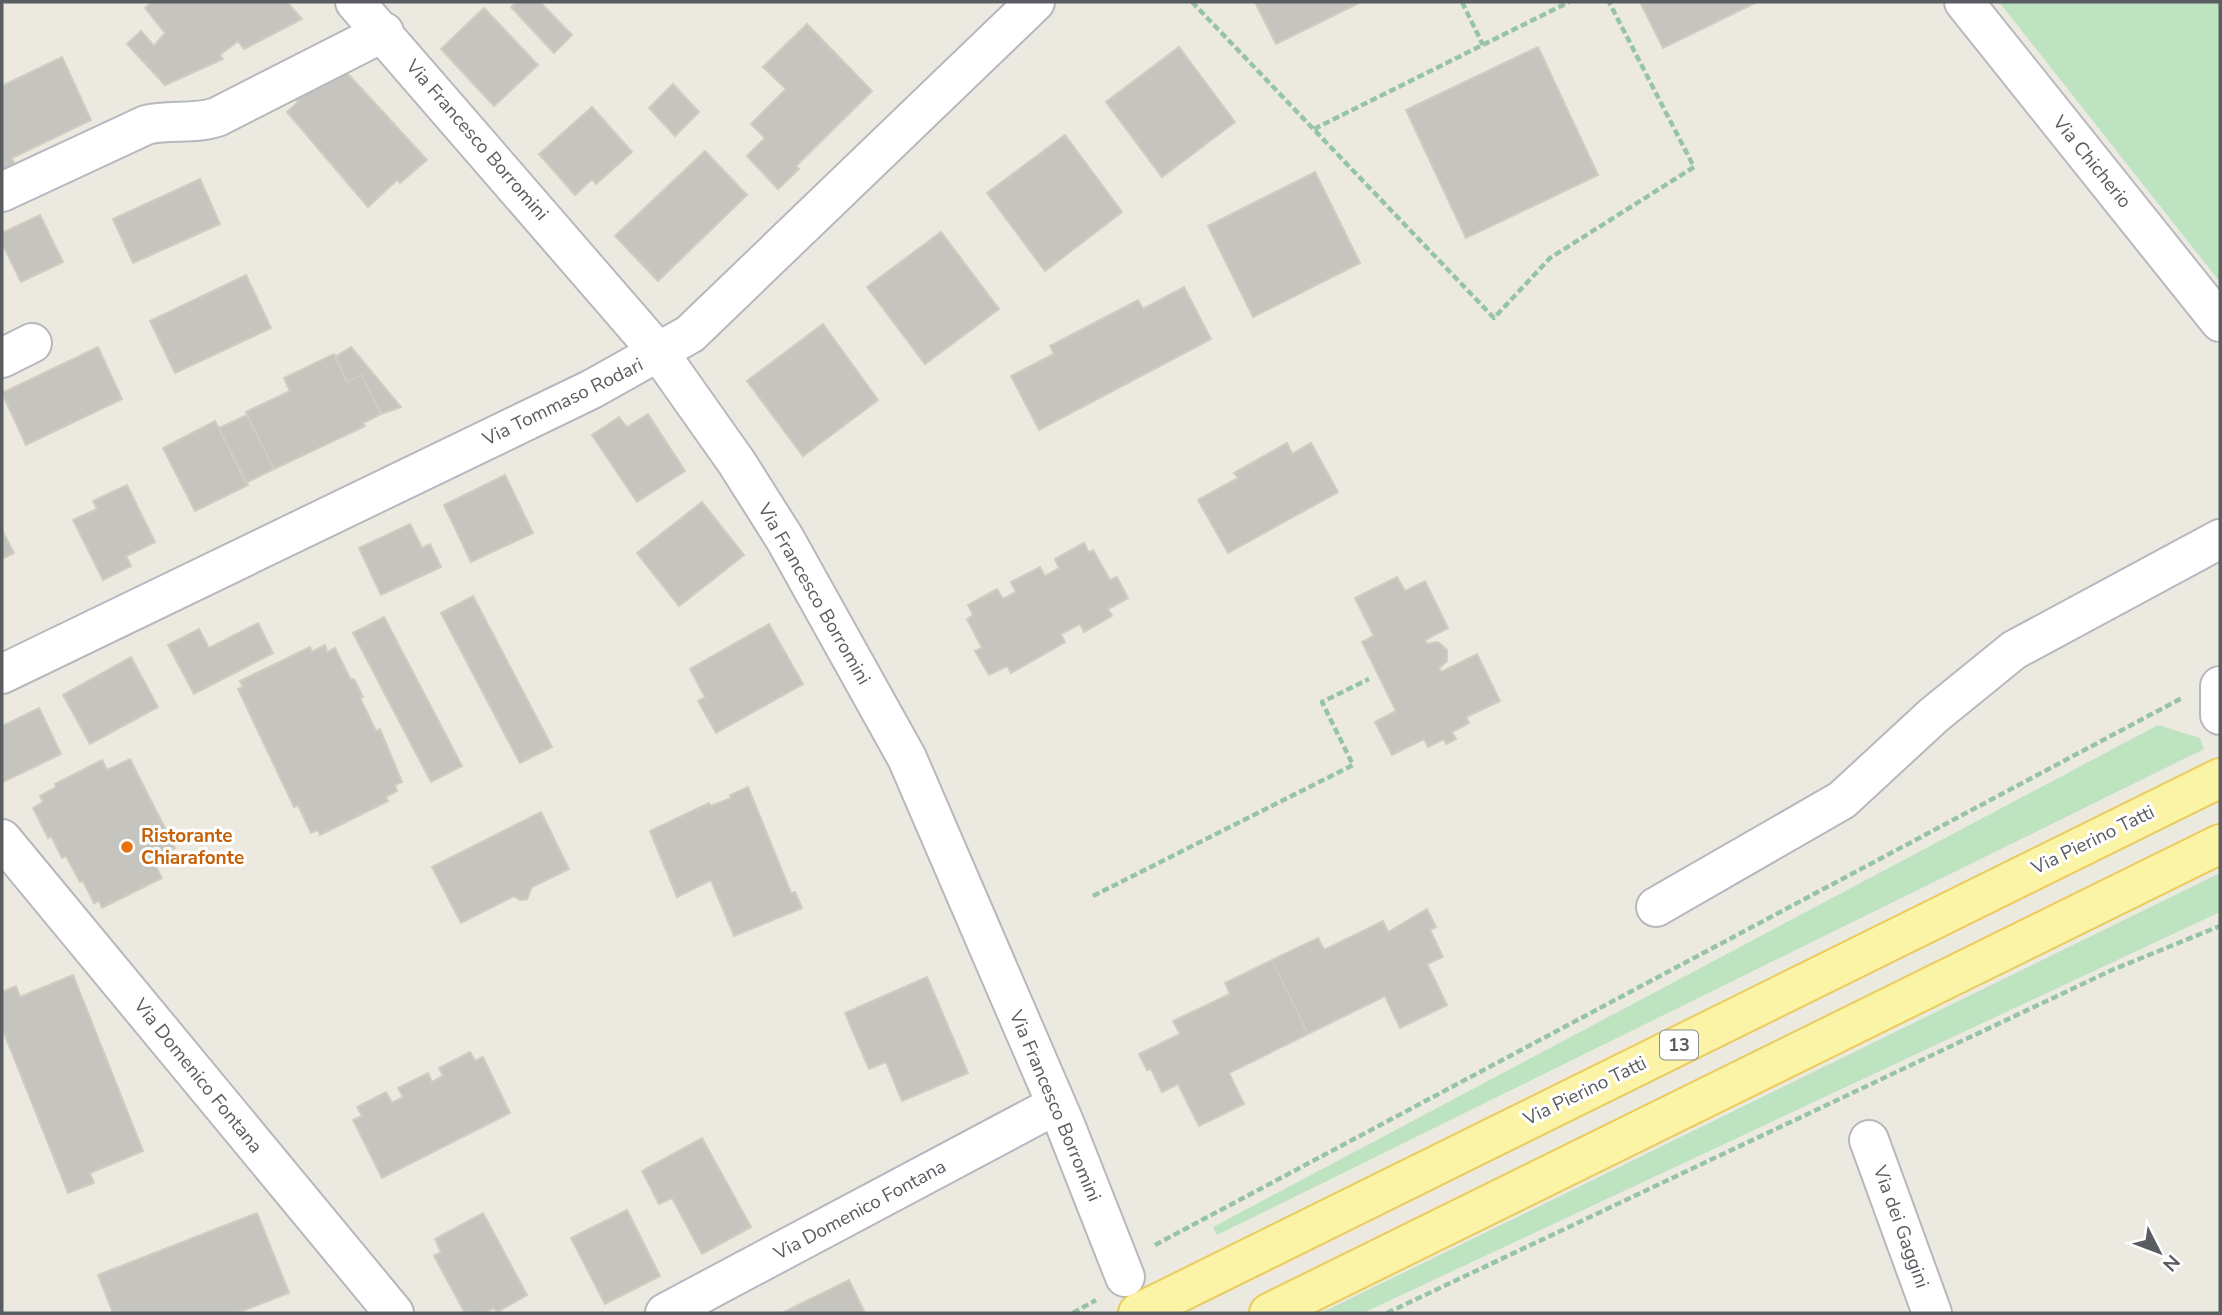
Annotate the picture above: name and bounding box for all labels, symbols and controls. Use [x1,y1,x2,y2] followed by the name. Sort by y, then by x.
[399,53,554,226] street label: Via Francesco Borromini
[2046,110,2137,214] street label: Via Chicherio
[477,352,648,453] street label: Via Tommaso Rodari
[751,498,877,689] street label: Via Francesco Borromini
[2026,799,2159,881] street label: Via Pierino Tatti
[141,823,244,871] place label: Ristorante Chiarafonte
[119,839,135,855] marker: Ristorante Chiarafonte
[127,993,268,1159] street label: Via Domenico Fontana
[1002,1005,1107,1206] street label: Via Francesco Borromini
[1660,1030,1698,1060] road number: 13
[1518,1050,1651,1132] street label: Via Pierino Tatti
[768,1154,951,1267] street label: Via Domenico Fontana
[1866,1161,1935,1292] street label: Via dei Gaggini
[2124,1217,2194,1287] north arrow
[2156,1249,2185,1277] text: N

